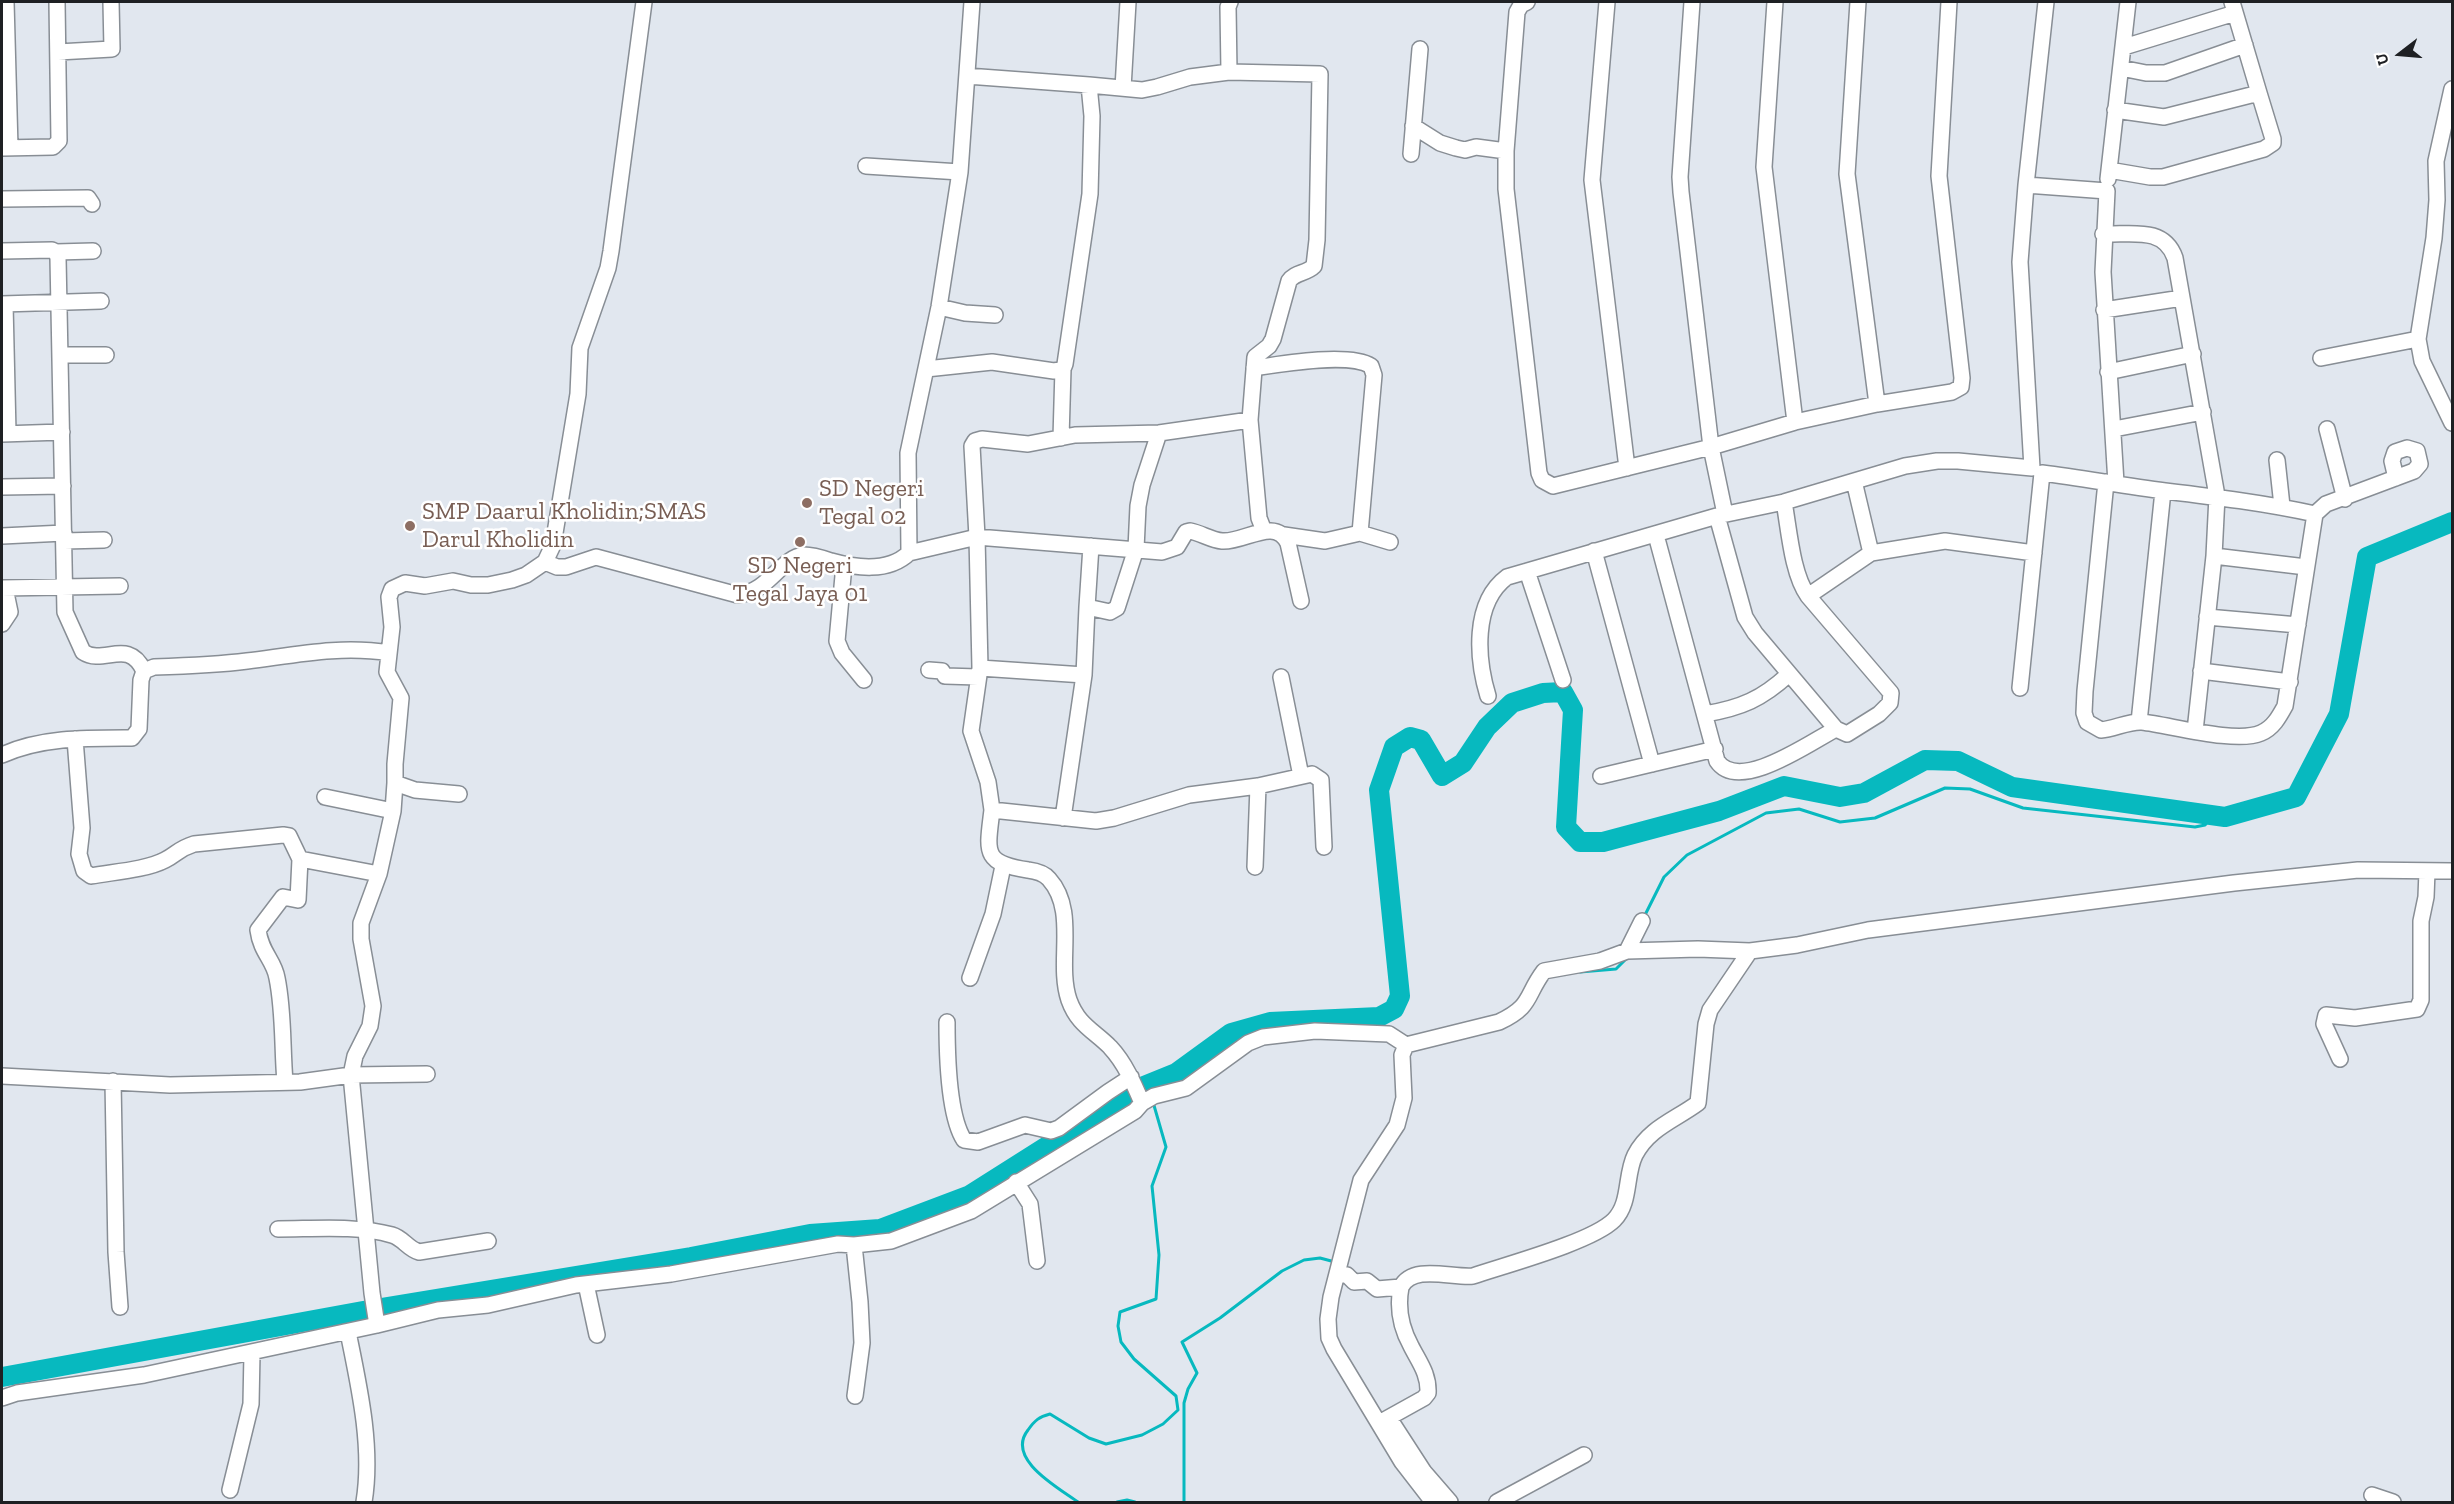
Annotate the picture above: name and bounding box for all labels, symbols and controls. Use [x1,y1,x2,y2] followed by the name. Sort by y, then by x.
[2370,24,2430,84] north arrow
[2371,51,2393,67] text: U
[819,475,924,531] place label: SD Negeri Tegal 02
[800,496,814,510] marker: SD Negeri Tegal 02
[422,498,706,554] place label: SMP Daarul Kholidin;SMAS Darul Kholidin
[403,519,417,533] marker: SMP Daarul Kholidin;SMAS Darul Kholidin
[793,535,807,549] marker: SD Negeri Tegal Jaya 01
[733,552,867,608] place label: SD Negeri Tegal Jaya 01

